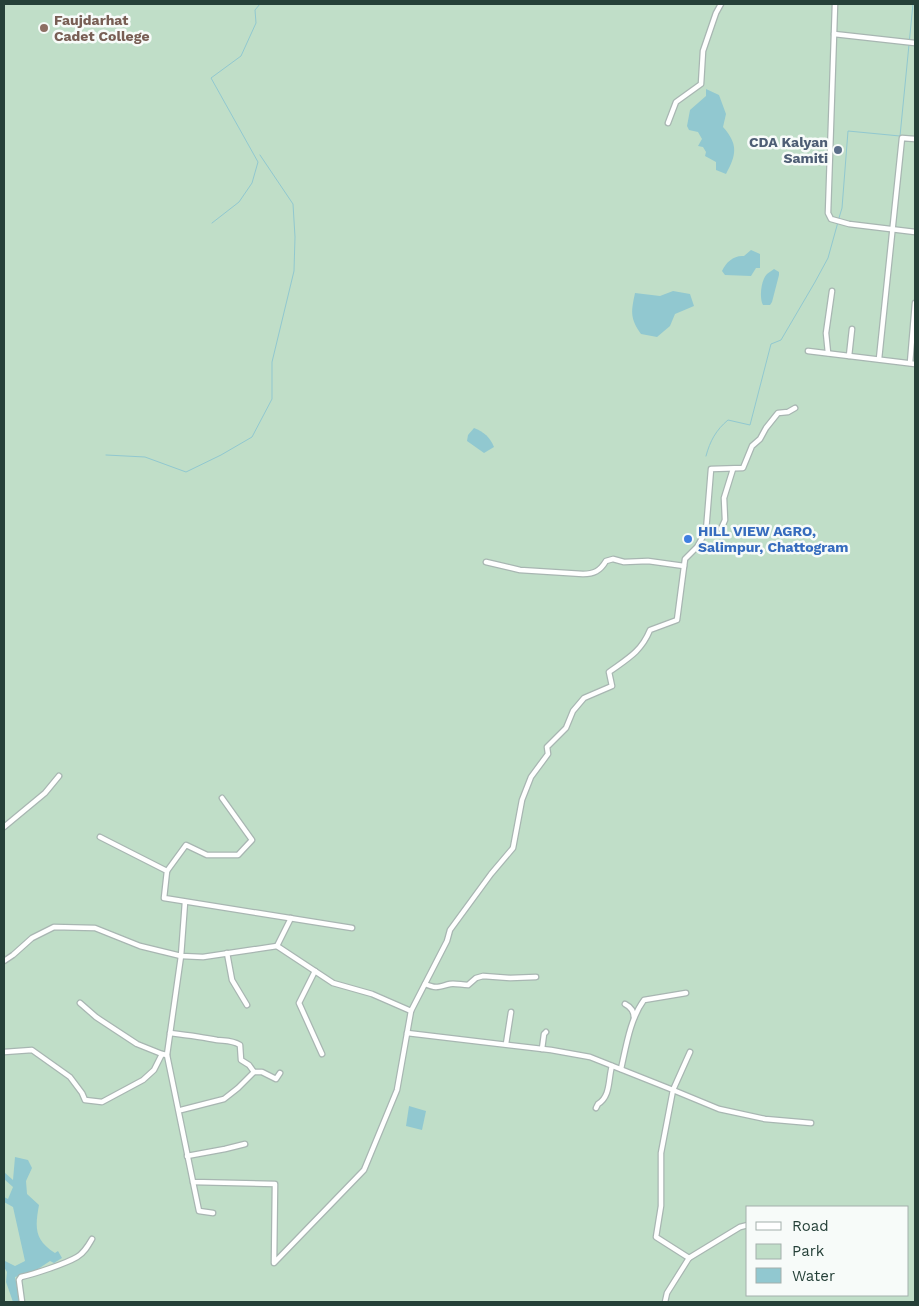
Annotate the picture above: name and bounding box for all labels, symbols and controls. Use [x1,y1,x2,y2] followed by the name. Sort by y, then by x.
[54,12,150,44] place label: Faujdarhat Cadet College
[38,22,50,34] marker: Faujdarhat Cadet College
[749,134,828,166] place label: CDA Kalyan Samiti
[832,144,844,156] marker: CDA Kalyan Samiti
[698,523,849,555] place label: HILL VIEW AGRO, Salimpur, Chattogram
[682,533,694,545] marker: HILL VIEW AGRO, Salimpur, Chattogram
[746,1206,909,1296] legend
[792,1217,829,1235] text: Road
[792,1242,825,1260] text: Park
[792,1267,835,1285] text: Water

